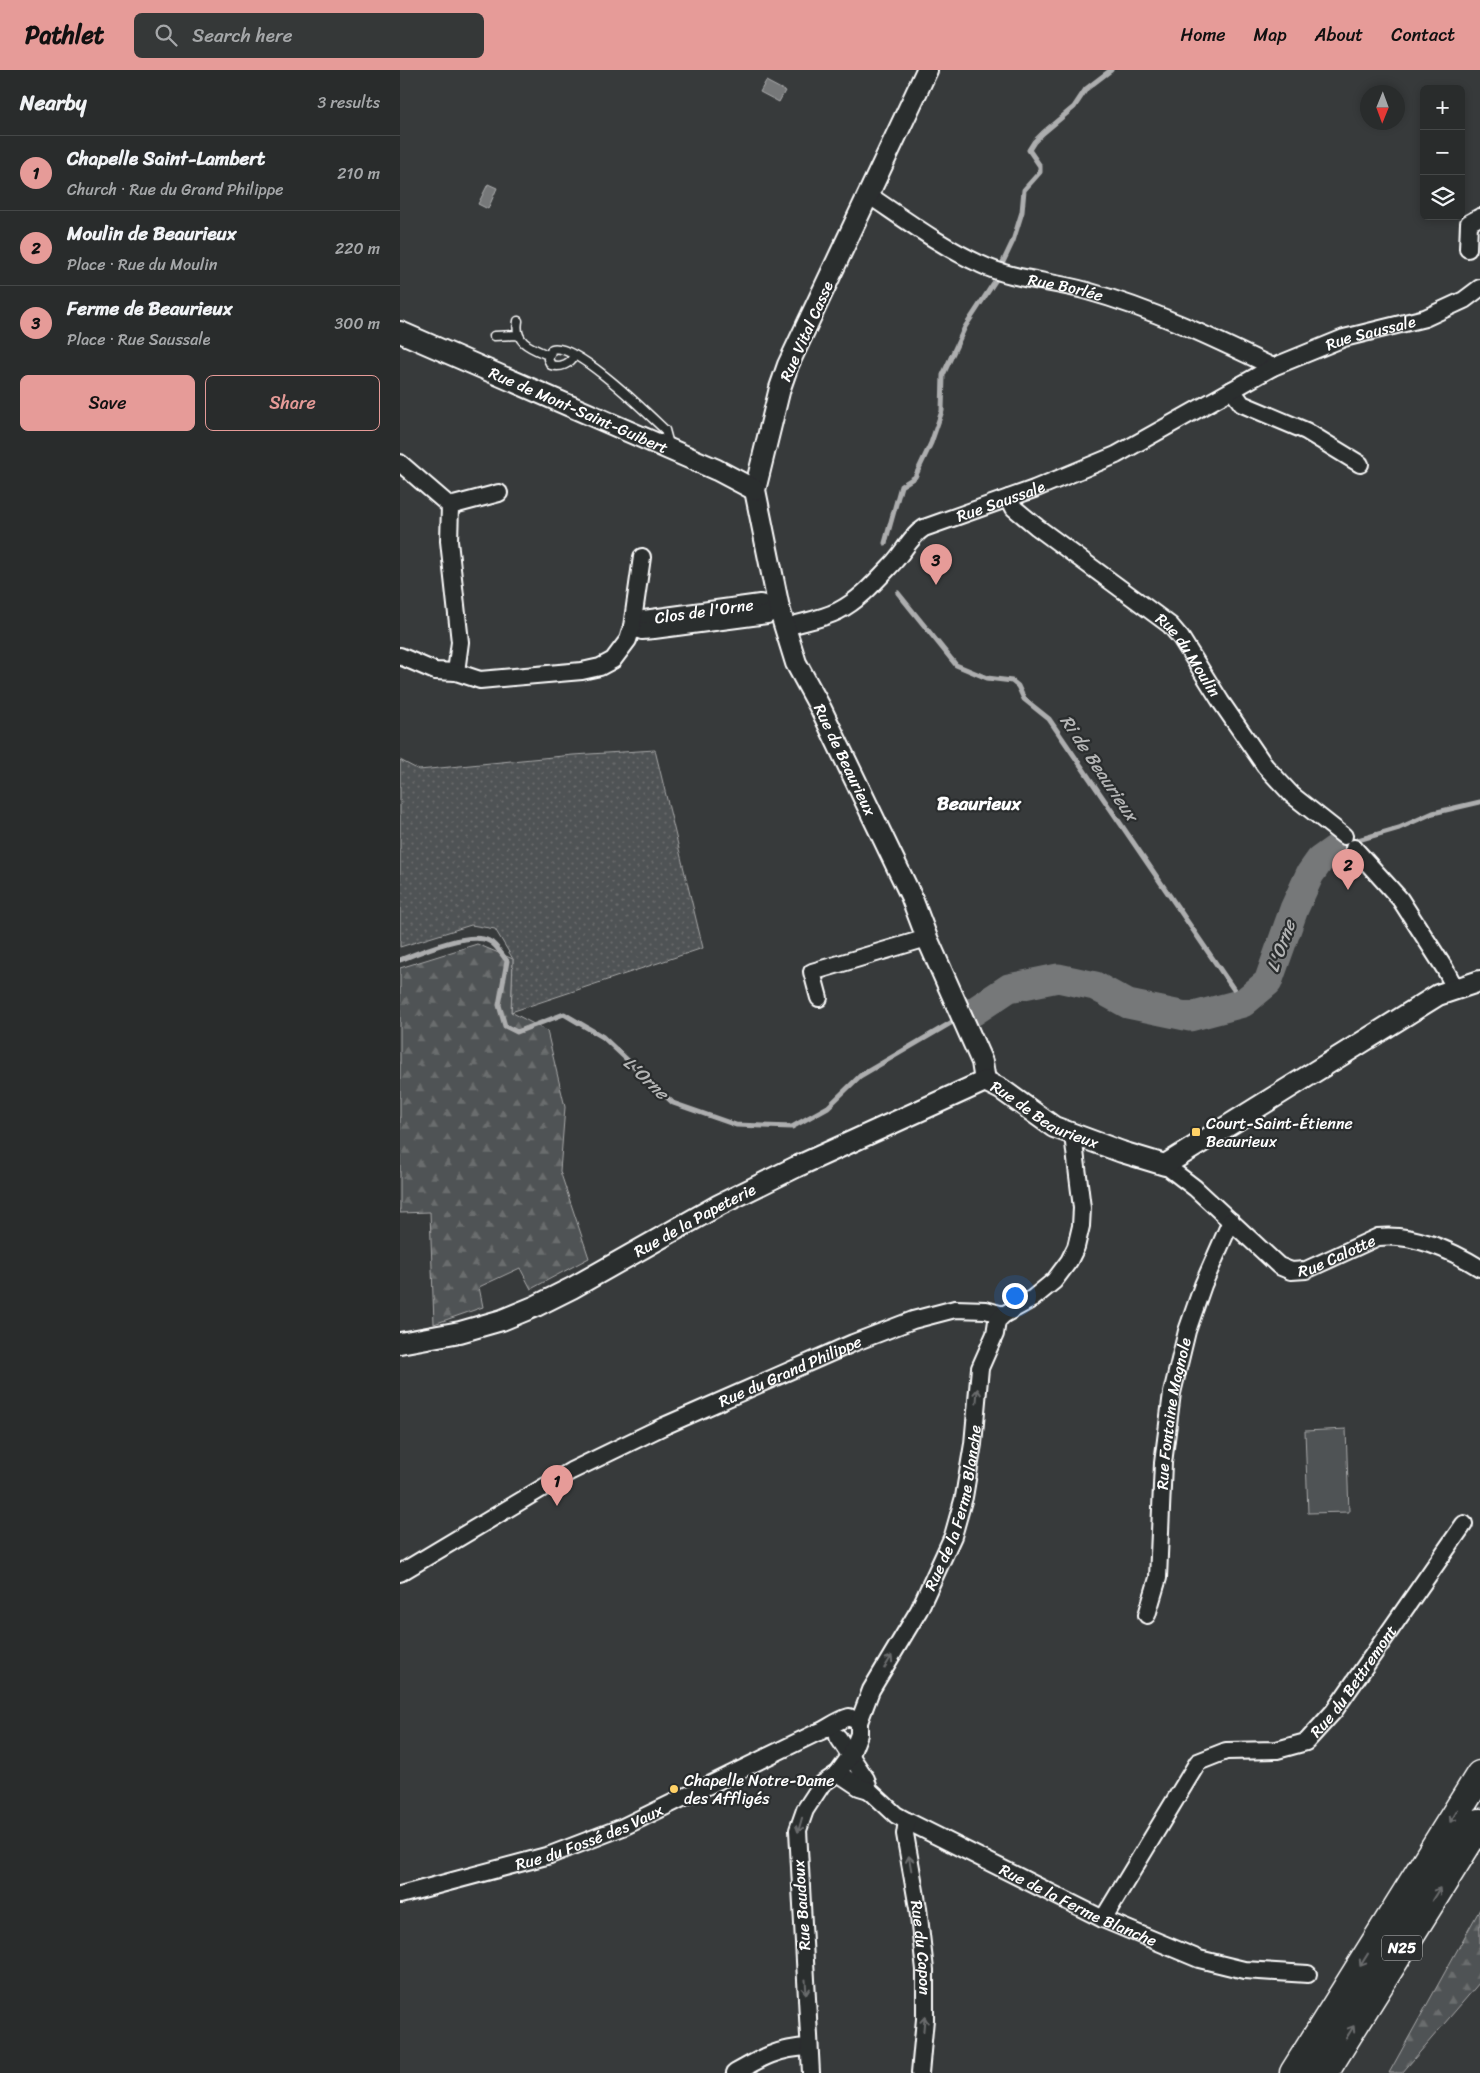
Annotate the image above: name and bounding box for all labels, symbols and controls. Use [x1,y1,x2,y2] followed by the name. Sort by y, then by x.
[134,13,484,58] search box
[25,14,104,56] text: Pathlet
[192,19,292,52] text: Search here
[1181,19,1226,51] text: Home
[1254,19,1287,51] text: Map
[1315,19,1363,51] text: About
[1391,19,1455,51] text: Contact
[152,21,180,49] icon: search
[20,84,86,122] text: Nearby
[1360,85,1405,130] north arrow
[1420,85,1465,220] map controls
[1420,85,1465,130] button: +
[317,88,380,117] text: 3 results
[1420,130,1465,175] button: −
[67,142,265,175] text: Chapelle Saint-Lambert
[33,159,39,188] text: 1
[337,159,380,188] text: 210 m
[67,175,283,204] text: Church · Rue du Grand Philippe
[1420,175,1465,220] button: layers
[67,217,236,250] text: Moulin de Beaurieux
[31,234,41,263] text: 2
[335,234,380,263] text: 220 m
[67,250,217,279] text: Place · Rue du Moulin
[1025,265,1107,310] street label: Rue Borlée
[771,276,842,386] street label: Rue Vital Casse
[67,292,233,325] text: Ferme de Beaurieux
[1321,307,1419,359] street label: Rue Saussale
[32,309,40,338] text: 3
[335,309,380,338] text: 300 m
[67,325,210,354] text: Place · Rue Saussale
[484,358,673,462] street label: Rue de Mont-Saint-Guibert
[20,375,195,431] button: Save
[205,375,380,431] button: Share
[952,472,1050,530] street label: Rue Saussale
[920,544,952,585] pin: 3
[653,590,755,632] street label: Clos de l'Orne
[1149,605,1229,703] street label: Rue du Moulin
[805,699,885,822] street label: Rue de Beaurieux
[1051,708,1148,830] water label: Ri de Beaurieux
[937,787,1022,820] district label: Beaurieux
[1332,849,1364,890] pin: 2
[1257,914,1306,976] water label: L'Orne
[616,1048,678,1109] water label: L'Orne
[985,1072,1104,1158] street label: Rue de Beaurieux
[1206,1109,1353,1156] place label: Court-Saint-Étienne Beaurieux
[1190,1126,1202,1138] marker: Court-Saint-Étienne Beaurieux
[628,1175,761,1265] street label: Rue de la Papeterie
[1297,1226,1380,1285] street label: Rue Calotte
[1002,1283,1028,1309] your location
[714,1327,866,1415] street label: Rue du Grand Philippe
[1148,1334,1200,1490] street label: Rue Fontaine Magnole
[972,1388,982,1404] one-way arrow
[916,1424,990,1595] street label: Rue de la Ferme Blanche
[541,1465,573,1506] pin: 1
[1302,1619,1405,1744] street label: Rue du Bettremont
[883,1656,893,1670] one-way arrow
[684,1766,835,1813] place label: Chapelle Notre-Dame des Affligés
[668,1783,680,1795] marker: Chapelle Notre-Dame des Affligés
[512,1795,669,1879] street label: Rue du Fossé des Vaux
[1449,1809,1459,1823] one-way arrow
[794,1816,804,1832] one-way arrow
[904,1855,914,1871] one-way arrow
[994,1855,1161,1955] street label: Rue de la Ferme Blanche
[784,1858,819,1951] street label: Rue Baudoux
[1431,1887,1441,1901] one-way arrow
[902,1898,939,1995] street label: Rue du Capon
[1382,1936,1422,1960] road number: N25
[1359,1953,1370,1967] one-way arrow
[801,1978,810,1994] one-way arrow
[920,2017,929,2033] one-way arrow
[1345,2025,1355,2039] one-way arrow

